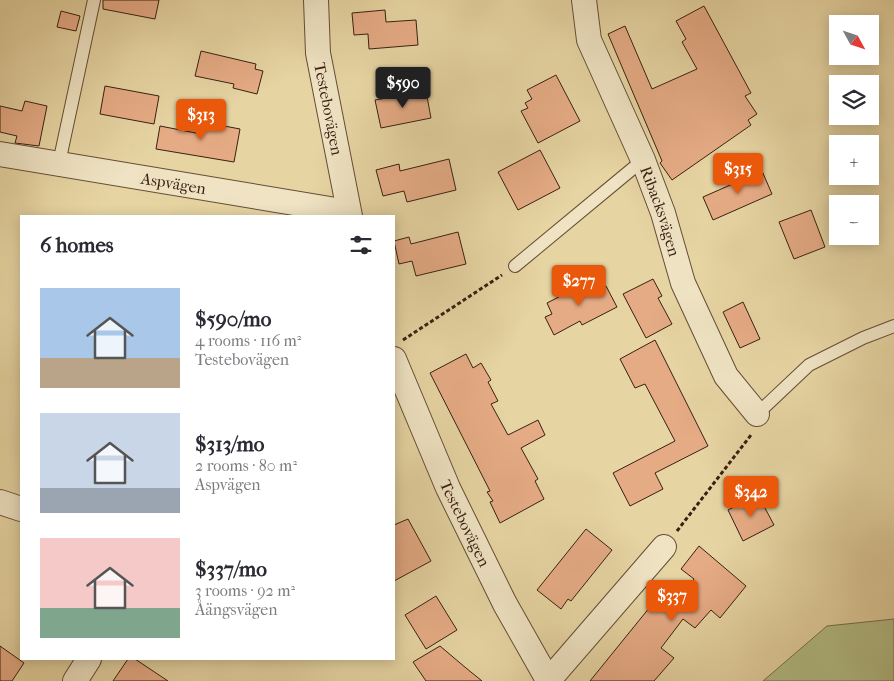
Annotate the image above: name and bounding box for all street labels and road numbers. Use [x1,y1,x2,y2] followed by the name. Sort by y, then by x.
[310,61,347,158] street label: Testebovägen
[636,163,684,259] street label: Ribacksvägen
[139,168,208,198] street label: Aspvägen
[436,477,494,570] street label: Testebovägen

